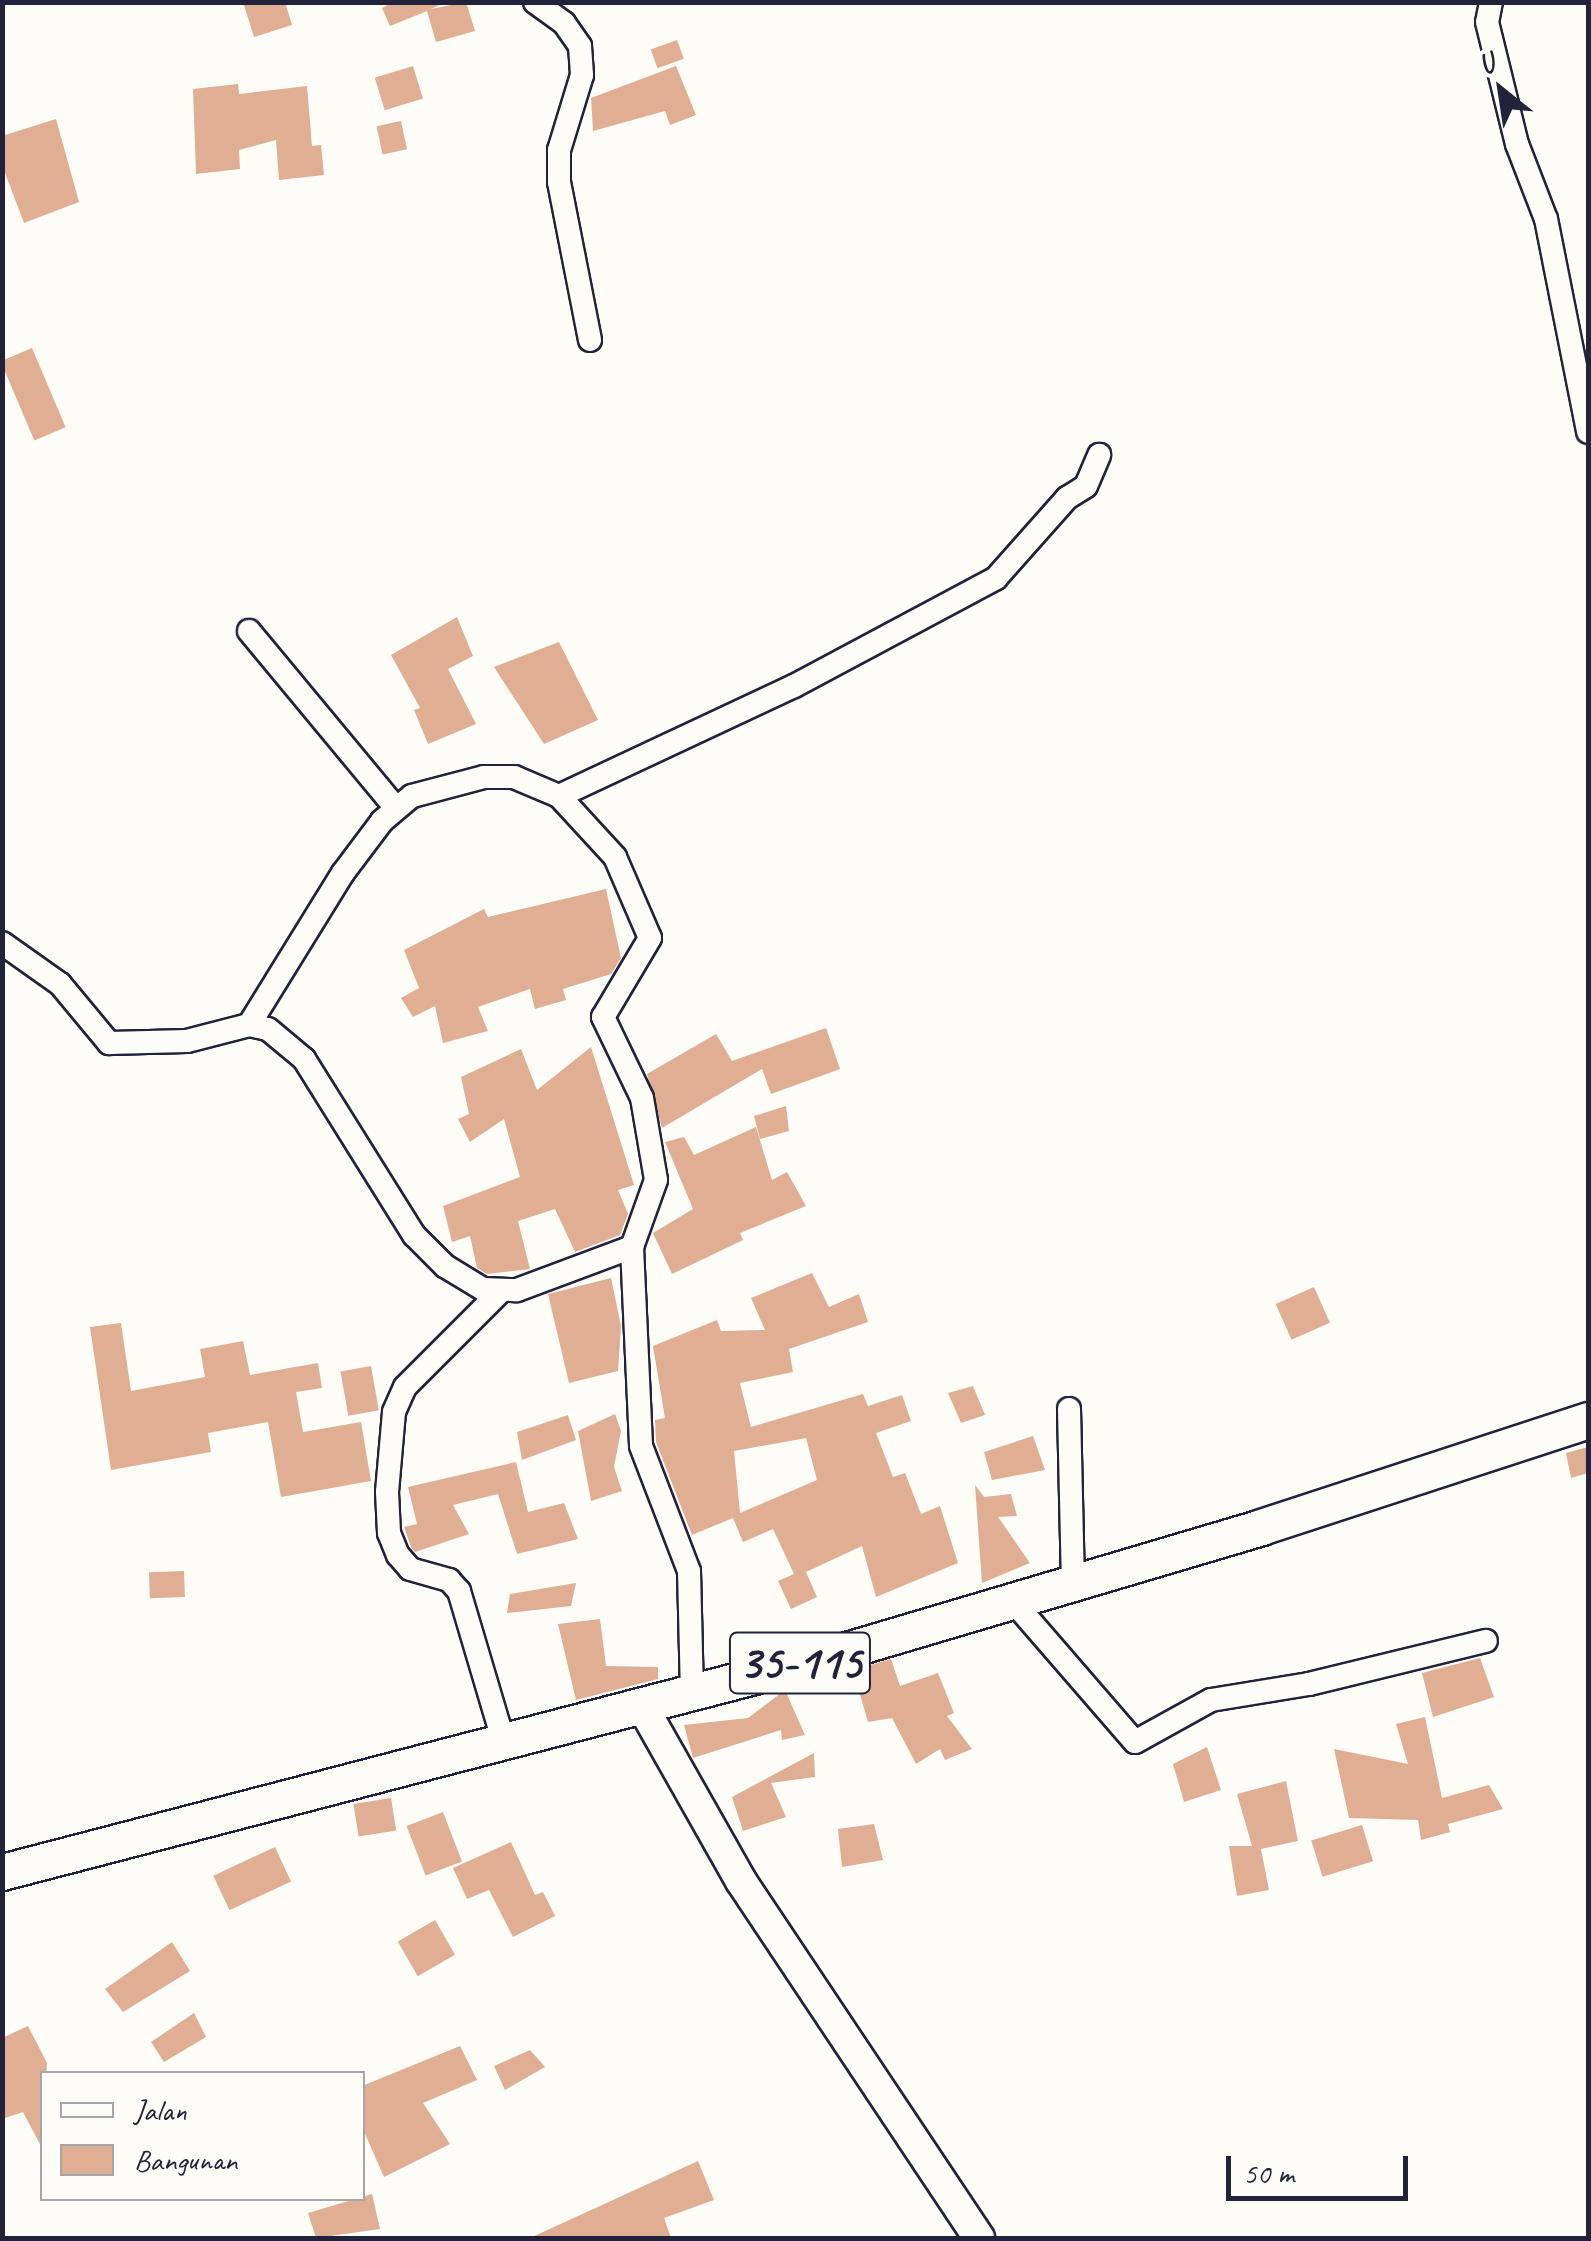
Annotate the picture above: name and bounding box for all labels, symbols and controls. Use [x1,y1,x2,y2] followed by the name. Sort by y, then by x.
[1451,40,1551,140] north arrow
[1471,45,1500,82] text: U
[728,1620,872,1706] road number: 35-115
[40,2071,365,2201] legend
[134,2091,187,2129] text: Jalan
[1231,2136,1414,2198] scale bar
[134,2141,237,2179] text: Bangunan
[1243,2154,1294,2192] text: 50 m

